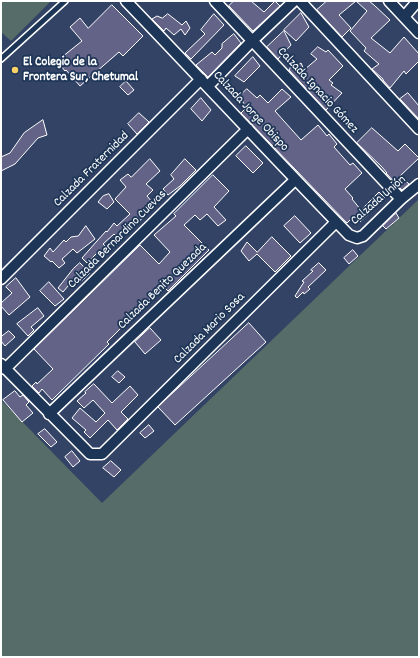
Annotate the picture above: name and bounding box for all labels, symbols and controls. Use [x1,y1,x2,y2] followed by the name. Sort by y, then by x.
[273,45,361,137] street label: Calzada Ignacio Gómez
[23,55,138,86] place label: El Colegio de la Frontera Sur, Chetumal
[10,65,20,75] marker: El Colegio de la Frontera Sur, Chetumal
[209,69,291,155] street label: Calzada Jorge Obispo
[51,129,133,211] street label: Calzada Fraternidad
[348,173,410,229] street label: Calzada Unión
[65,187,171,293] street label: Calzada Bernardino Cuevas
[115,240,211,334] street label: Calzada Benito Quezada
[171,290,249,368] street label: Calzada Mario Sosa

